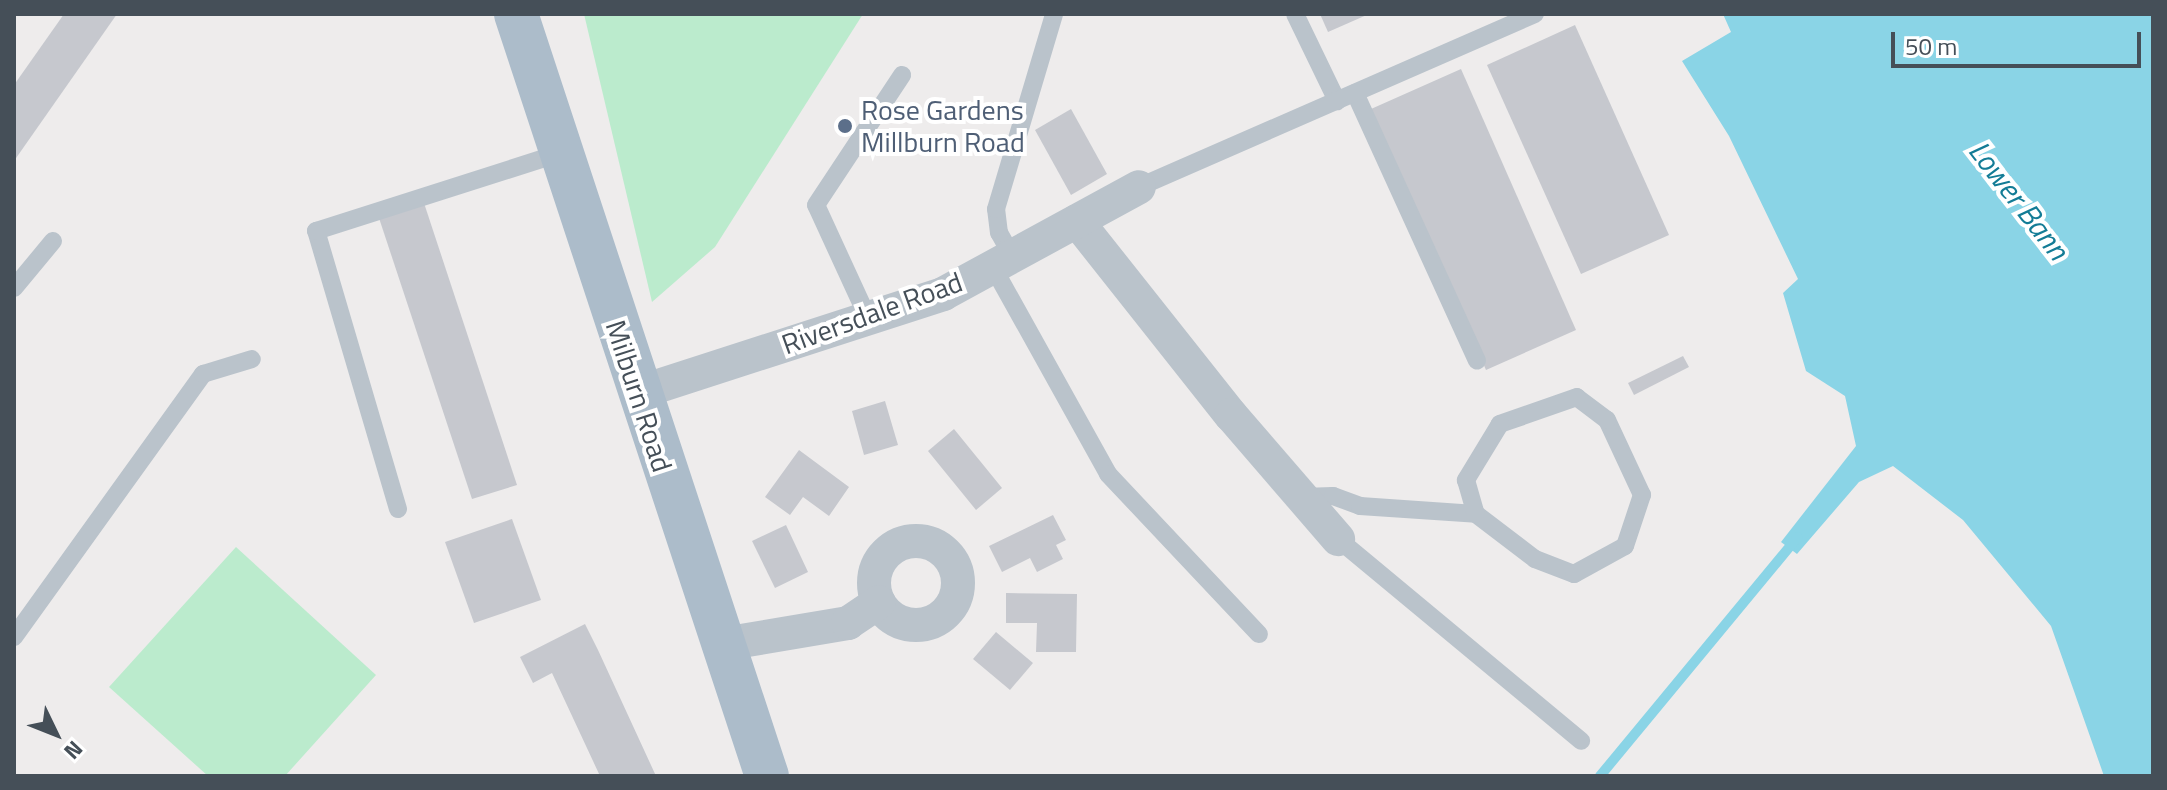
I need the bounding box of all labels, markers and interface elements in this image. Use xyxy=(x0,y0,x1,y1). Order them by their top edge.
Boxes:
scale bar xyxy=(1895,16,2145,66)
text: 50 m xyxy=(1905,28,1957,64)
place label: Rose Gardens Millburn Road xyxy=(861,93,1025,159)
marker: Rose Gardens Millburn Road xyxy=(836,117,854,135)
water label: Lower Bann xyxy=(1961,133,2077,267)
street label: Riversdale Road xyxy=(777,265,967,361)
street label: Milburn Road xyxy=(599,316,679,476)
north arrow xyxy=(16,694,96,774)
text: N xyxy=(56,733,91,768)

